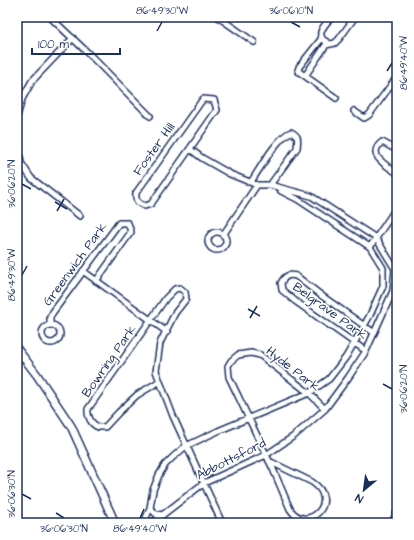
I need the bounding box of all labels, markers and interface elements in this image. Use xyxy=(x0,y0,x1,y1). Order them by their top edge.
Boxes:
text: 86°49'30"W xyxy=(136,4,189,18)
text: 36°06'10"N xyxy=(269,4,313,18)
scale bar xyxy=(32,30,120,56)
text: 86°49'40"W xyxy=(397,35,411,90)
text: 100 m xyxy=(38,36,69,53)
street label: Foster Hill xyxy=(129,119,179,179)
text: 36°06'20"N xyxy=(5,160,19,208)
street label: Greenwich Park xyxy=(39,219,111,309)
text: 86°49'30"W xyxy=(5,248,19,301)
street label: Belgrave Park xyxy=(289,278,371,345)
street label: Bowring Park xyxy=(77,321,141,401)
street label: Hyde Park xyxy=(262,342,324,397)
text: 36°06'20"N xyxy=(397,365,411,413)
street label: Abbottsford xyxy=(193,434,269,484)
text: 36°06'30"N xyxy=(5,470,19,518)
north arrow xyxy=(344,470,384,510)
text: N xyxy=(353,490,366,507)
text: 36°06'30"N xyxy=(40,522,88,536)
text: 86°49'40"W xyxy=(113,522,168,536)

